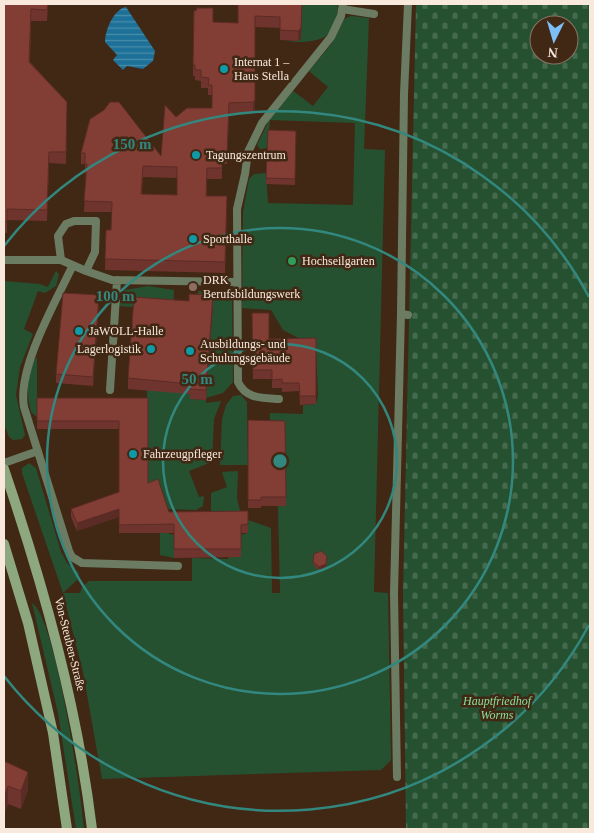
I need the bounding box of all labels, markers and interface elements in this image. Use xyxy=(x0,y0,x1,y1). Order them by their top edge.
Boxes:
north arrow xyxy=(529,15,579,65)
text: N xyxy=(547,45,559,60)
place label: Internat 1 – Haus Stella xyxy=(234,55,290,83)
marker: Internat 1 – Haus Stella xyxy=(218,63,230,75)
text: 150 m xyxy=(113,136,152,152)
place label: Tagungszentrum xyxy=(206,148,286,162)
marker: Tagungszentrum xyxy=(190,149,202,161)
place label: Sporthalle xyxy=(203,232,252,246)
marker: Sporthalle xyxy=(187,233,199,245)
place label: Hochseilgarten xyxy=(302,254,375,268)
marker: Hochseilgarten xyxy=(286,255,298,267)
place label: DRK Berufsbildungswerk xyxy=(203,273,300,301)
marker: DRK Berufsbildungswerk xyxy=(187,281,199,293)
text: 100 m xyxy=(96,288,135,304)
place label: JaWOLL-Halle xyxy=(89,324,164,338)
marker: JaWOLL-Halle xyxy=(73,325,85,337)
place label: Ausbildungs- und Schulungsgebäude xyxy=(200,337,290,365)
place label: Lagerlogistik xyxy=(77,342,141,356)
marker: Lagerlogistik xyxy=(145,343,157,355)
marker: Ausbildungs- und Schulungsgebäude xyxy=(184,345,196,357)
text: 50 m xyxy=(181,371,213,387)
place label: Fahrzeugpfleger xyxy=(143,447,222,461)
marker: Fahrzeugpfleger xyxy=(127,448,139,460)
centre of rings xyxy=(271,452,289,470)
street label: Von-Steuben-Straße xyxy=(52,596,88,692)
park label: Hauptfriedhof Worms xyxy=(462,694,533,722)

